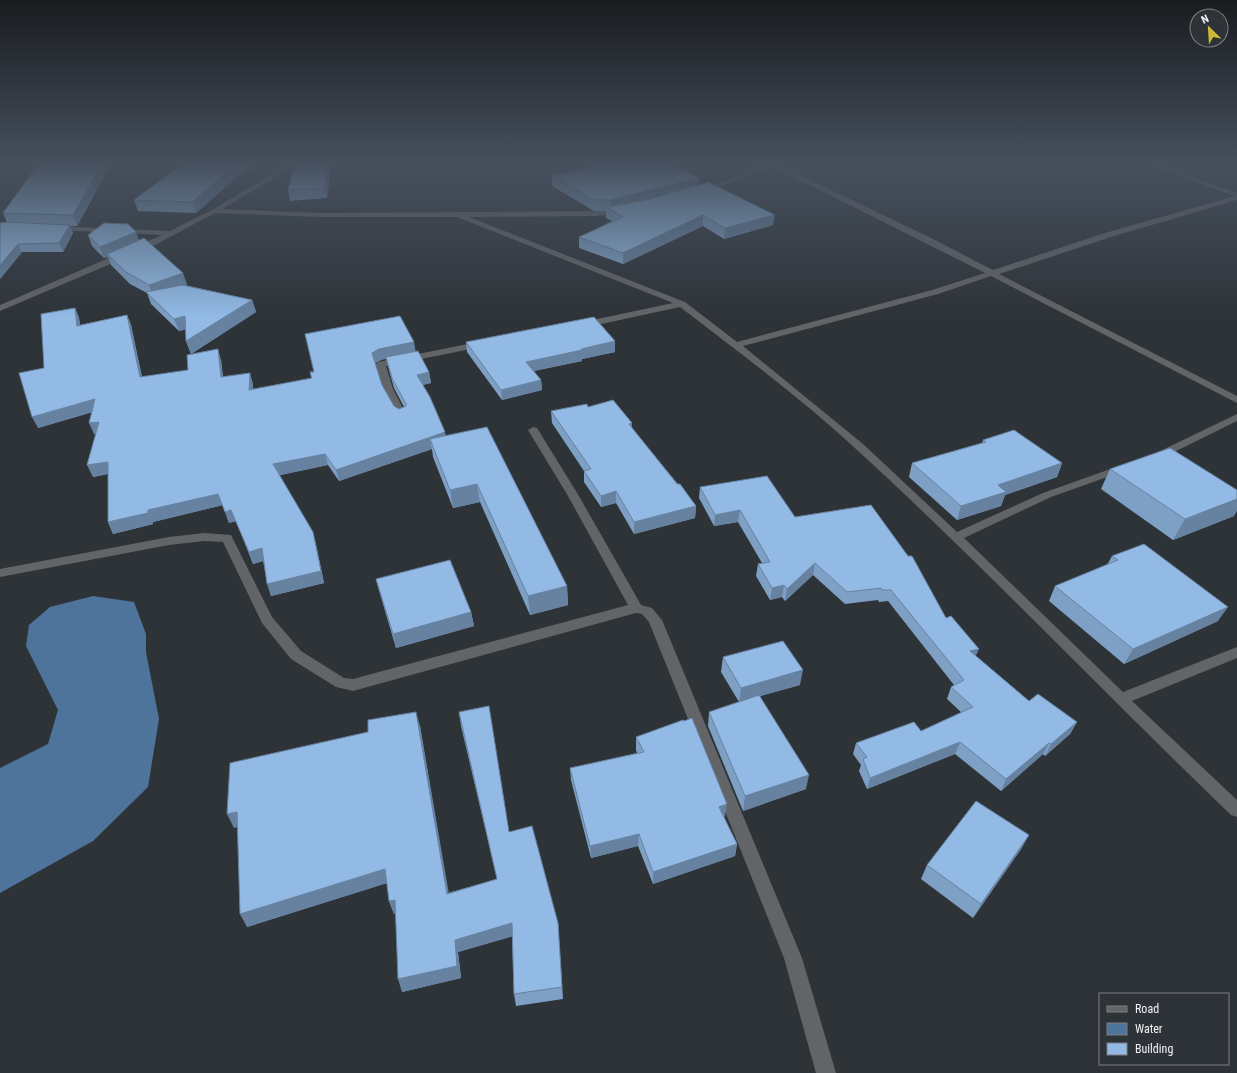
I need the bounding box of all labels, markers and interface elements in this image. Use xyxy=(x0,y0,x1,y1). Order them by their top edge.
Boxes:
north arrow xyxy=(1189,8,1229,48)
text: N xyxy=(1199,12,1211,27)
legend xyxy=(1099,993,1229,1065)
text: Road xyxy=(1135,1002,1159,1016)
text: Water xyxy=(1135,1022,1163,1036)
text: Building xyxy=(1135,1042,1173,1056)

